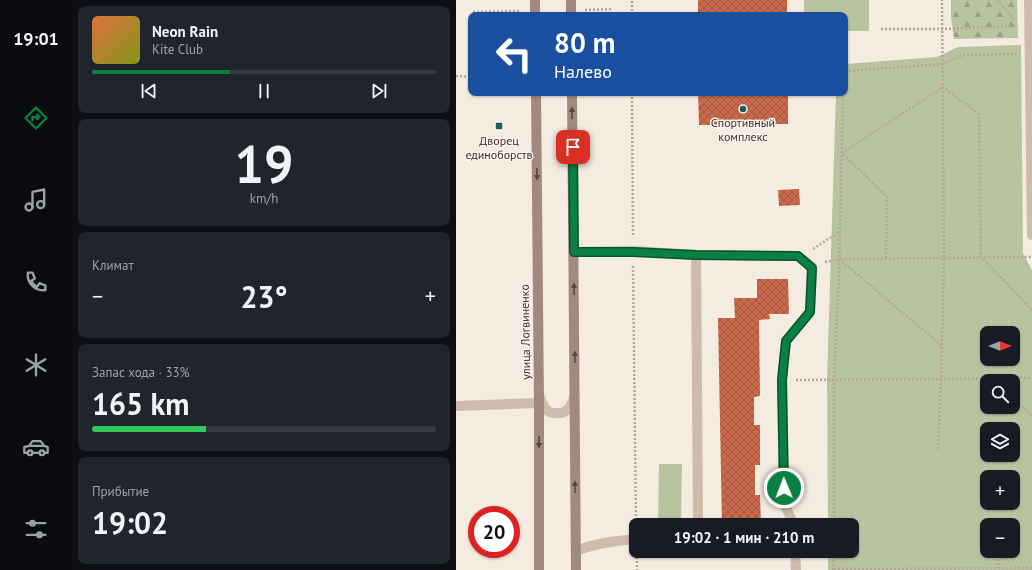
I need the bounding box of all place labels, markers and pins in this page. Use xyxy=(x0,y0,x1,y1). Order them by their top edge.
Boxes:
marker: Спортивный комплекс xyxy=(738,104,748,114)
place label: Спортивный комплекс xyxy=(711,115,775,144)
marker: Дворец единоборств xyxy=(494,121,504,131)
pin xyxy=(556,130,590,164)
place label: Дворец единоборств xyxy=(465,133,533,162)

